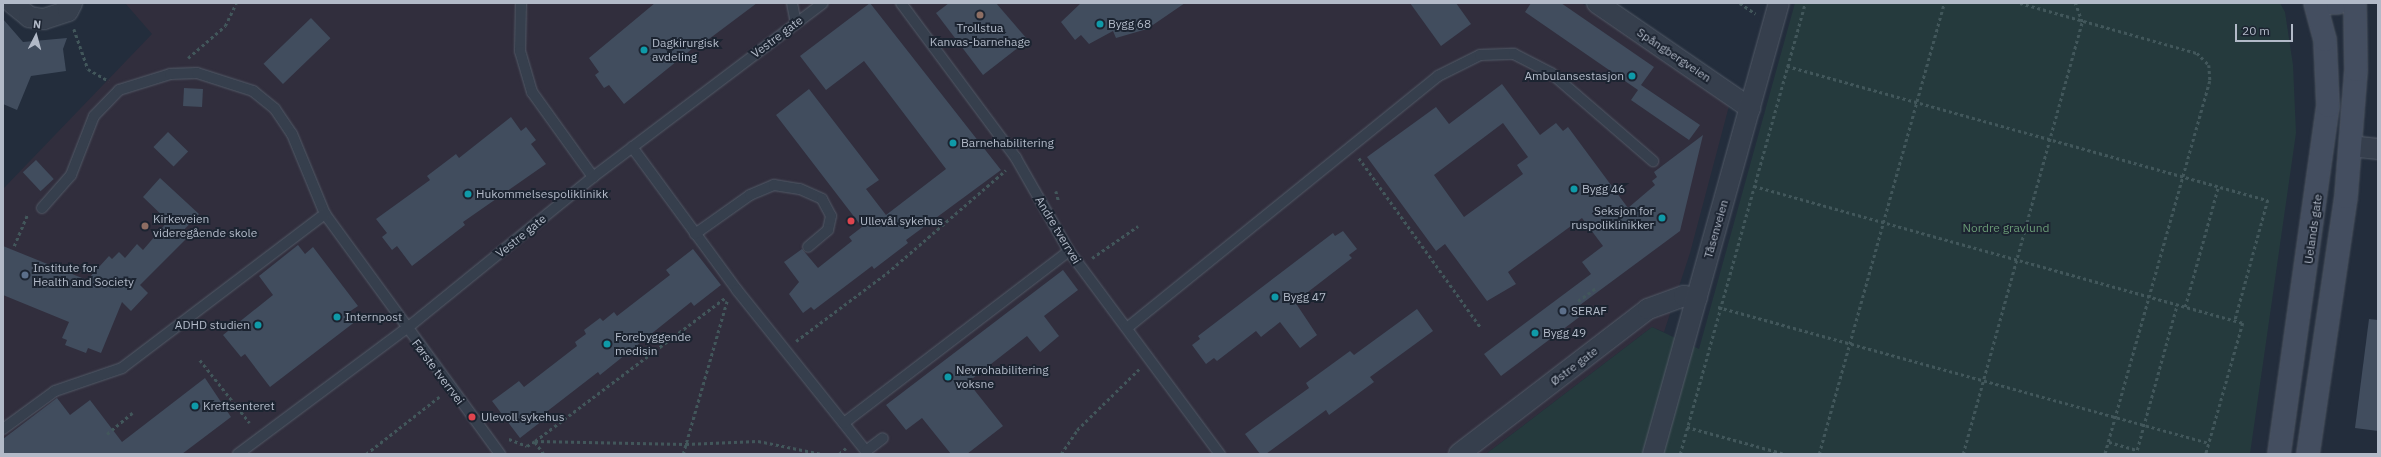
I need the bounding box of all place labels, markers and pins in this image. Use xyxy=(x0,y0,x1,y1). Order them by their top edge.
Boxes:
marker: Trollstua Kanvas-barnehage xyxy=(975,10,985,20)
place label: Bygg 68 xyxy=(1108,17,1151,31)
marker: Bygg 68 xyxy=(1095,19,1105,29)
place label: Trollstua Kanvas-barnehage xyxy=(930,21,1030,49)
place label: Dagkirurgisk avdeling xyxy=(652,36,719,64)
marker: Dagkirurgisk avdeling xyxy=(639,45,649,55)
place label: Ambulansestasjon xyxy=(1524,69,1624,83)
marker: Ambulansestasjon xyxy=(1627,71,1637,81)
place label: Barnehabilitering xyxy=(961,136,1054,150)
marker: Barnehabilitering xyxy=(948,138,958,148)
place label: Bygg 46 xyxy=(1582,182,1625,196)
marker: Bygg 46 xyxy=(1569,184,1579,194)
place label: Hukommelsespoliklinikk xyxy=(476,187,608,201)
marker: Hukommelsespoliklinikk xyxy=(463,189,473,199)
place label: Seksjon for ruspoliklinikker xyxy=(1571,204,1654,232)
place label: Kirkeveien videregående skole xyxy=(153,212,257,240)
marker: Seksjon for ruspoliklinikker xyxy=(1657,213,1667,223)
place label: Ullevål sykehus xyxy=(860,214,943,228)
marker: Ullevål sykehus xyxy=(845,215,857,227)
marker: Kirkeveien videregående skole xyxy=(140,221,150,231)
place label: Institute for Health and Society xyxy=(33,261,134,289)
marker: Institute for Health and Society xyxy=(20,270,30,280)
place label: Bygg 47 xyxy=(1283,290,1326,304)
marker: Bygg 47 xyxy=(1270,292,1280,302)
place label: SERAF xyxy=(1571,304,1607,318)
marker: SERAF xyxy=(1558,306,1568,316)
place label: Internpost xyxy=(345,310,402,324)
marker: Internpost xyxy=(332,312,342,322)
place label: ADHD studien xyxy=(175,318,250,332)
marker: ADHD studien xyxy=(253,320,263,330)
place label: Bygg 49 xyxy=(1543,326,1586,340)
marker: Bygg 49 xyxy=(1530,328,1540,338)
place label: Forebyggende medisin xyxy=(615,330,691,358)
marker: Forebyggende medisin xyxy=(602,339,612,349)
place label: Nevrohabilitering voksne xyxy=(956,363,1049,391)
marker: Nevrohabilitering voksne xyxy=(943,372,953,382)
place label: Kreftsenteret xyxy=(203,399,275,413)
marker: Kreftsenteret xyxy=(190,401,200,411)
place label: Ulevoll sykehus xyxy=(481,410,565,424)
marker: Ulevoll sykehus xyxy=(466,411,478,423)

